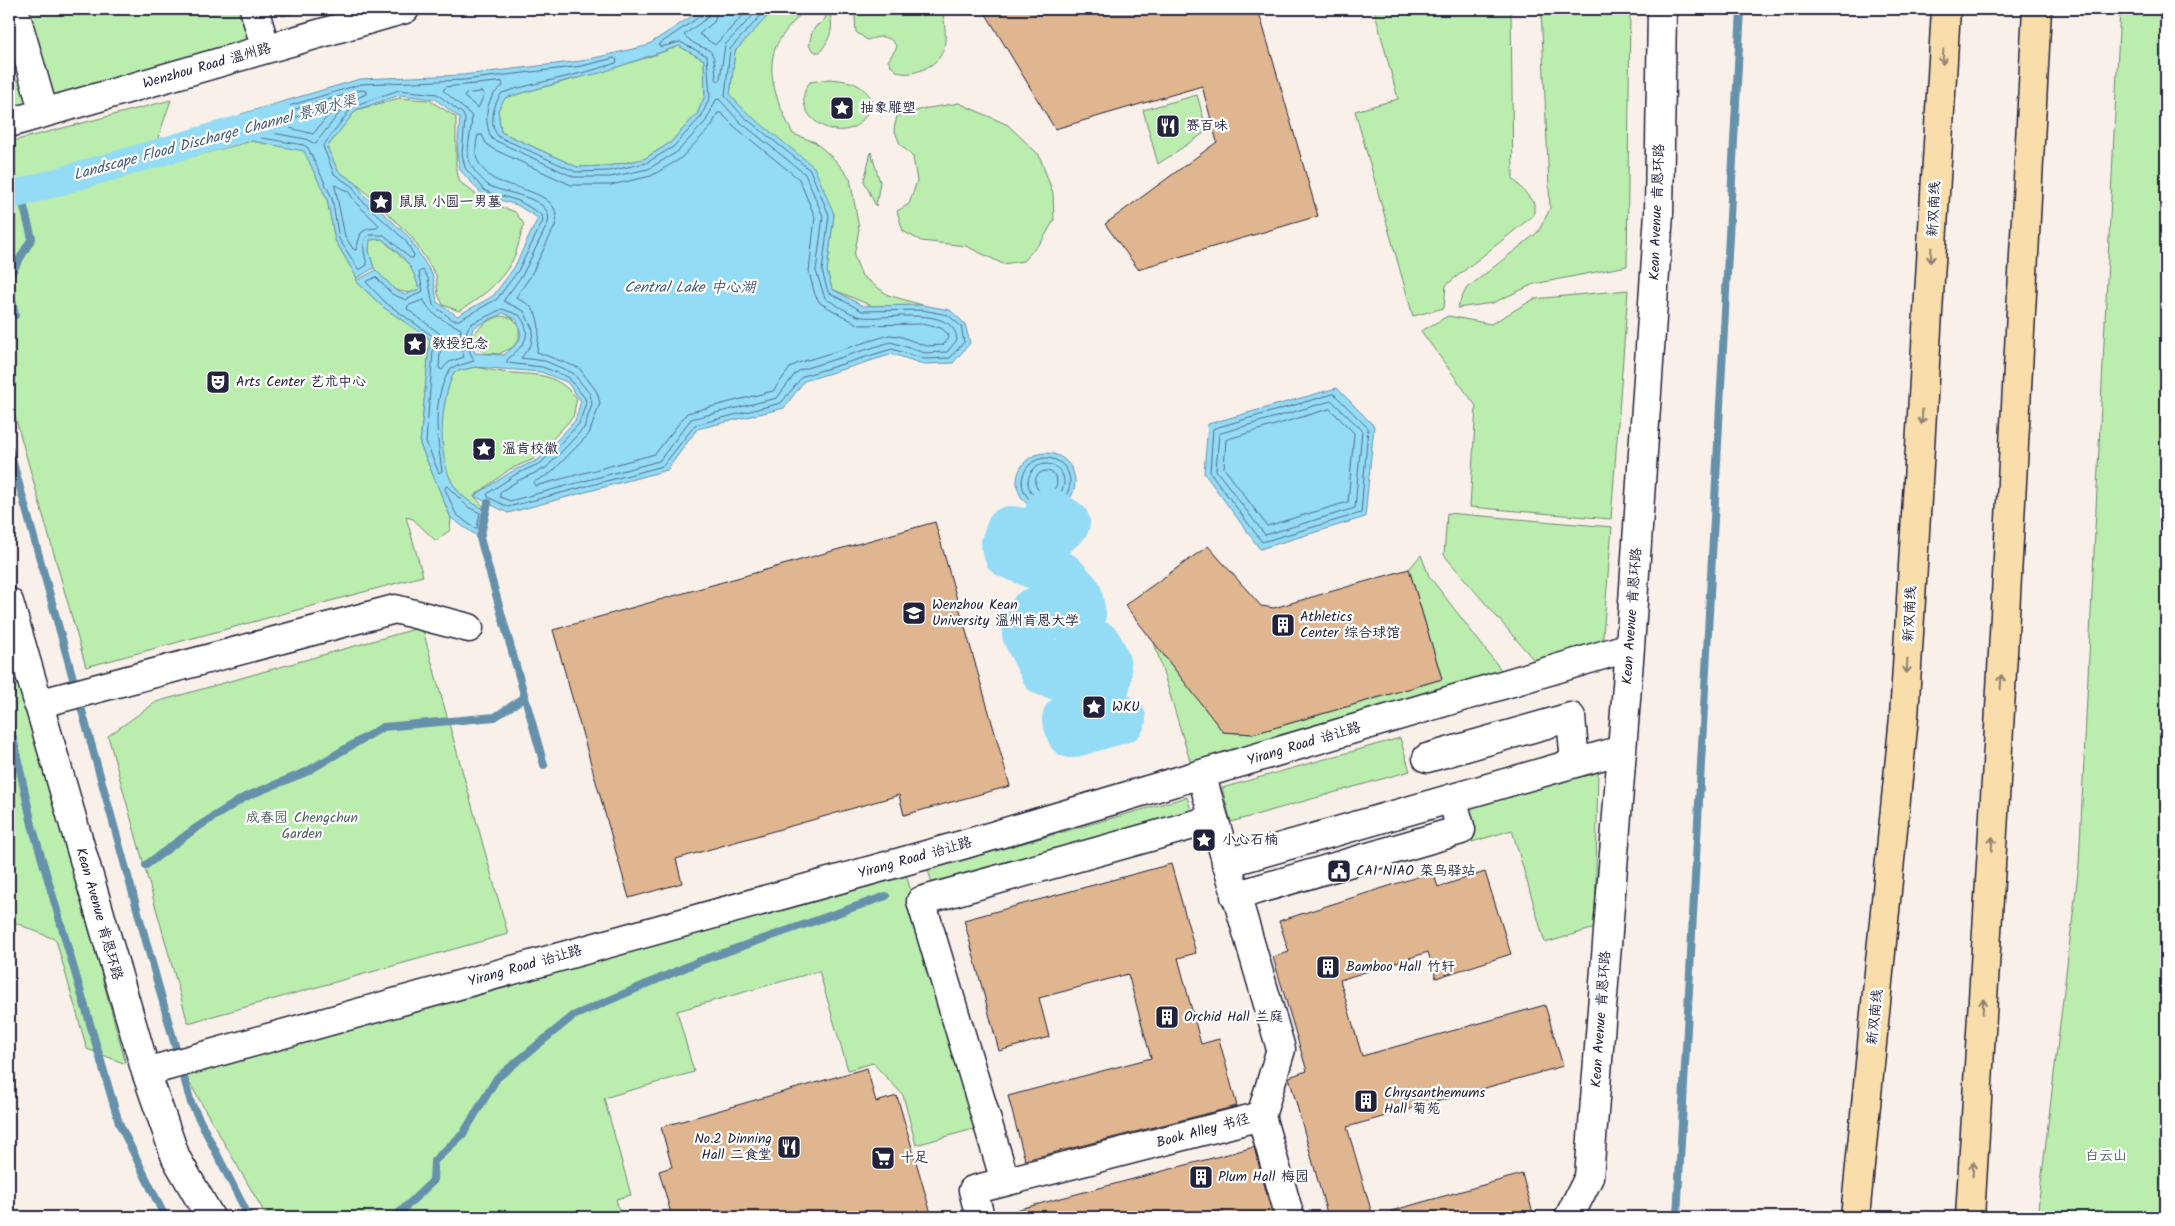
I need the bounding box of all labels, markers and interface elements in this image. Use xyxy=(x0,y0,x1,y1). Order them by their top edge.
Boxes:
street label: Wenzhou Road 温州路 xyxy=(140,37,274,95)
one-way arrow xyxy=(1938,49,1947,65)
water label: Landscape Flood Discharge Channel 景观水渠 xyxy=(71,88,361,187)
place icon: 抽象雕塑 xyxy=(829,95,855,121)
place label: 抽象雕塑 xyxy=(860,97,916,119)
restaurant icon: 赛百味 xyxy=(1155,113,1181,139)
place label: 赛百味 xyxy=(1186,115,1228,137)
street label: Kean Avenue 肯恩环路 xyxy=(1644,143,1670,281)
street label: 新双南线 xyxy=(1922,180,1946,238)
place icon: 鼠鼠 小圆一男墓 xyxy=(368,189,394,215)
place label: 鼠鼠 小圆一男墓 xyxy=(398,191,502,213)
one-way arrow xyxy=(1927,246,1936,262)
water label: Central Lake 中心湖 xyxy=(624,276,758,300)
place icon: 教授纪念 xyxy=(402,331,428,357)
place label: 教授纪念 xyxy=(432,333,488,355)
theatre icon: Arts Center 艺术中心 xyxy=(205,369,231,395)
place label: Arts Center 艺术中心 xyxy=(236,371,366,393)
one-way arrow xyxy=(1917,409,1926,425)
place icon: 温肯校徽 xyxy=(471,436,497,462)
place label: 温肯校徽 xyxy=(502,438,558,460)
street label: Kean Avenue 肯恩环路 xyxy=(1616,547,1648,685)
street label: 新双南线 xyxy=(1898,585,1922,643)
place label: Wenzhou Kean University 温州肯恩大学 xyxy=(932,594,1079,632)
school or university icon: Wenzhou Kean University 温州肯恩大学 xyxy=(901,600,927,626)
place label: Athletics Center 综合球馆 xyxy=(1300,606,1400,644)
building icon: Athletics Center 综合球馆 xyxy=(1270,612,1296,638)
one-way arrow xyxy=(1902,658,1911,674)
one-way arrow xyxy=(1997,674,2006,690)
place icon: WKU xyxy=(1081,694,1107,720)
place label: WKU xyxy=(1112,696,1140,718)
street label: Yirang Road 诒让路 xyxy=(1244,716,1364,772)
park label: 成春园 Chengchun Garden xyxy=(246,807,358,845)
place icon: 小心石楠 xyxy=(1191,827,1217,853)
place label: 小心石楠 xyxy=(1222,829,1278,851)
street label: Yirang Road 诒让路 xyxy=(855,831,975,885)
one-way arrow xyxy=(1988,836,1997,852)
street label: Kean Avenue 肯恩环路 xyxy=(70,845,128,983)
public building icon: CAI NIAO 菜鸟驿站 xyxy=(1326,858,1352,884)
place label: CAI NIAO 菜鸟驿站 xyxy=(1356,860,1475,882)
street label: Yirang Road 诒让路 xyxy=(465,939,585,993)
street label: Kean Avenue 肯恩环路 xyxy=(1585,950,1617,1088)
building icon: Bamboo Hall 竹轩 xyxy=(1315,954,1341,980)
place label: Bamboo Hall 竹轩 xyxy=(1346,956,1455,978)
street label: 新双南线 xyxy=(1861,988,1889,1046)
one-way arrow xyxy=(1978,999,1987,1015)
building icon: Orchid Hall 兰庭 xyxy=(1154,1004,1180,1030)
place label: Orchid Hall 兰庭 xyxy=(1184,1006,1283,1028)
place label: Chrysanthemums Hall 菊苑 xyxy=(1384,1082,1485,1120)
building icon: Chrysanthemums Hall 菊苑 xyxy=(1353,1088,1379,1114)
street label: Book Alley 书径 xyxy=(1154,1108,1252,1154)
place label: No.2 Dinning Hall 二食堂 xyxy=(694,1128,772,1166)
restaurant icon: No.2 Dinning Hall 二食堂 xyxy=(776,1134,802,1160)
supermarket icon: 十足 xyxy=(870,1145,896,1171)
park label: 白云山 xyxy=(2085,1145,2127,1167)
place label: 十足 xyxy=(900,1147,928,1169)
one-way arrow xyxy=(1968,1161,1977,1177)
building icon: Plum Hall 梅园 xyxy=(1188,1164,1214,1190)
place label: Plum Hall 梅园 xyxy=(1218,1166,1309,1188)

